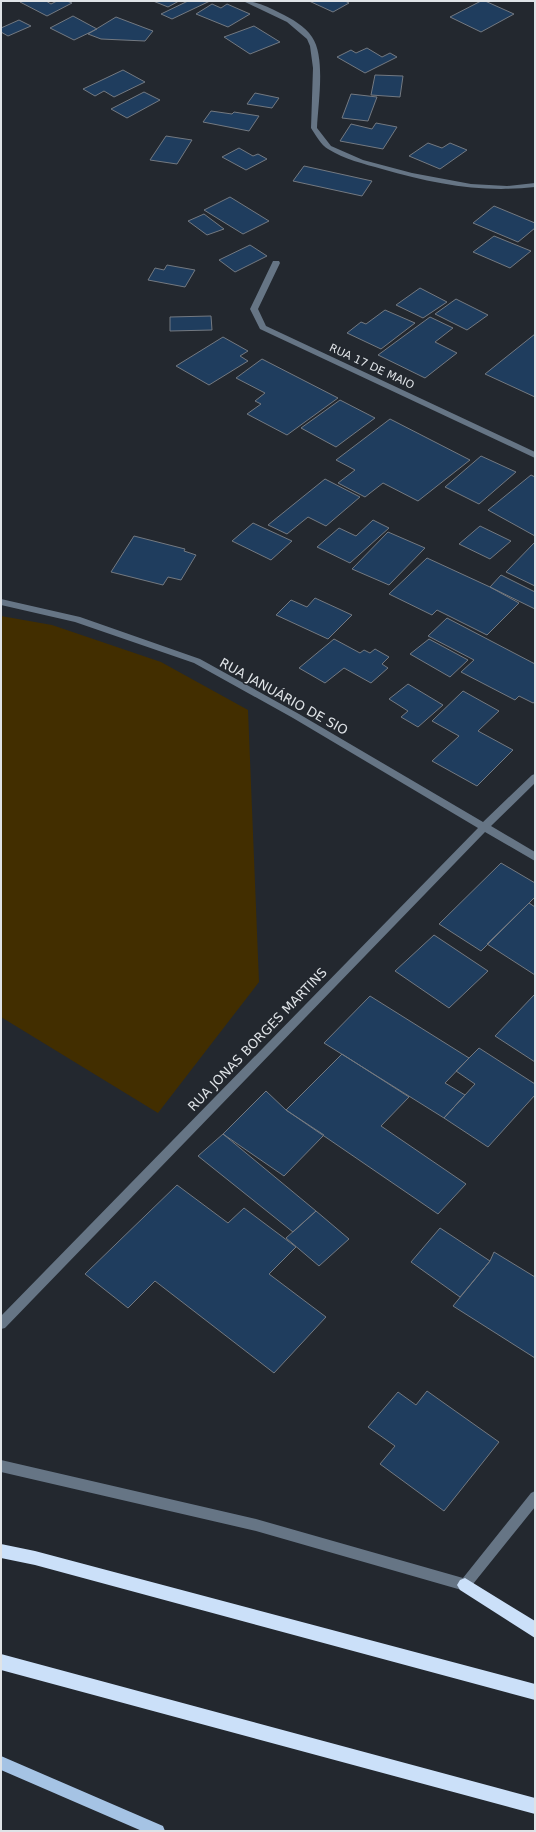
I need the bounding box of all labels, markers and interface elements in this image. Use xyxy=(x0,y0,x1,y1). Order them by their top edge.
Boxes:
street label: RUA 17 DE MAIO xyxy=(327,341,417,392)
street label: RUA JANUÁRIO DE SIO xyxy=(217,655,350,738)
street label: RUA JONAS BORGES MARTINS xyxy=(185,965,330,1114)

